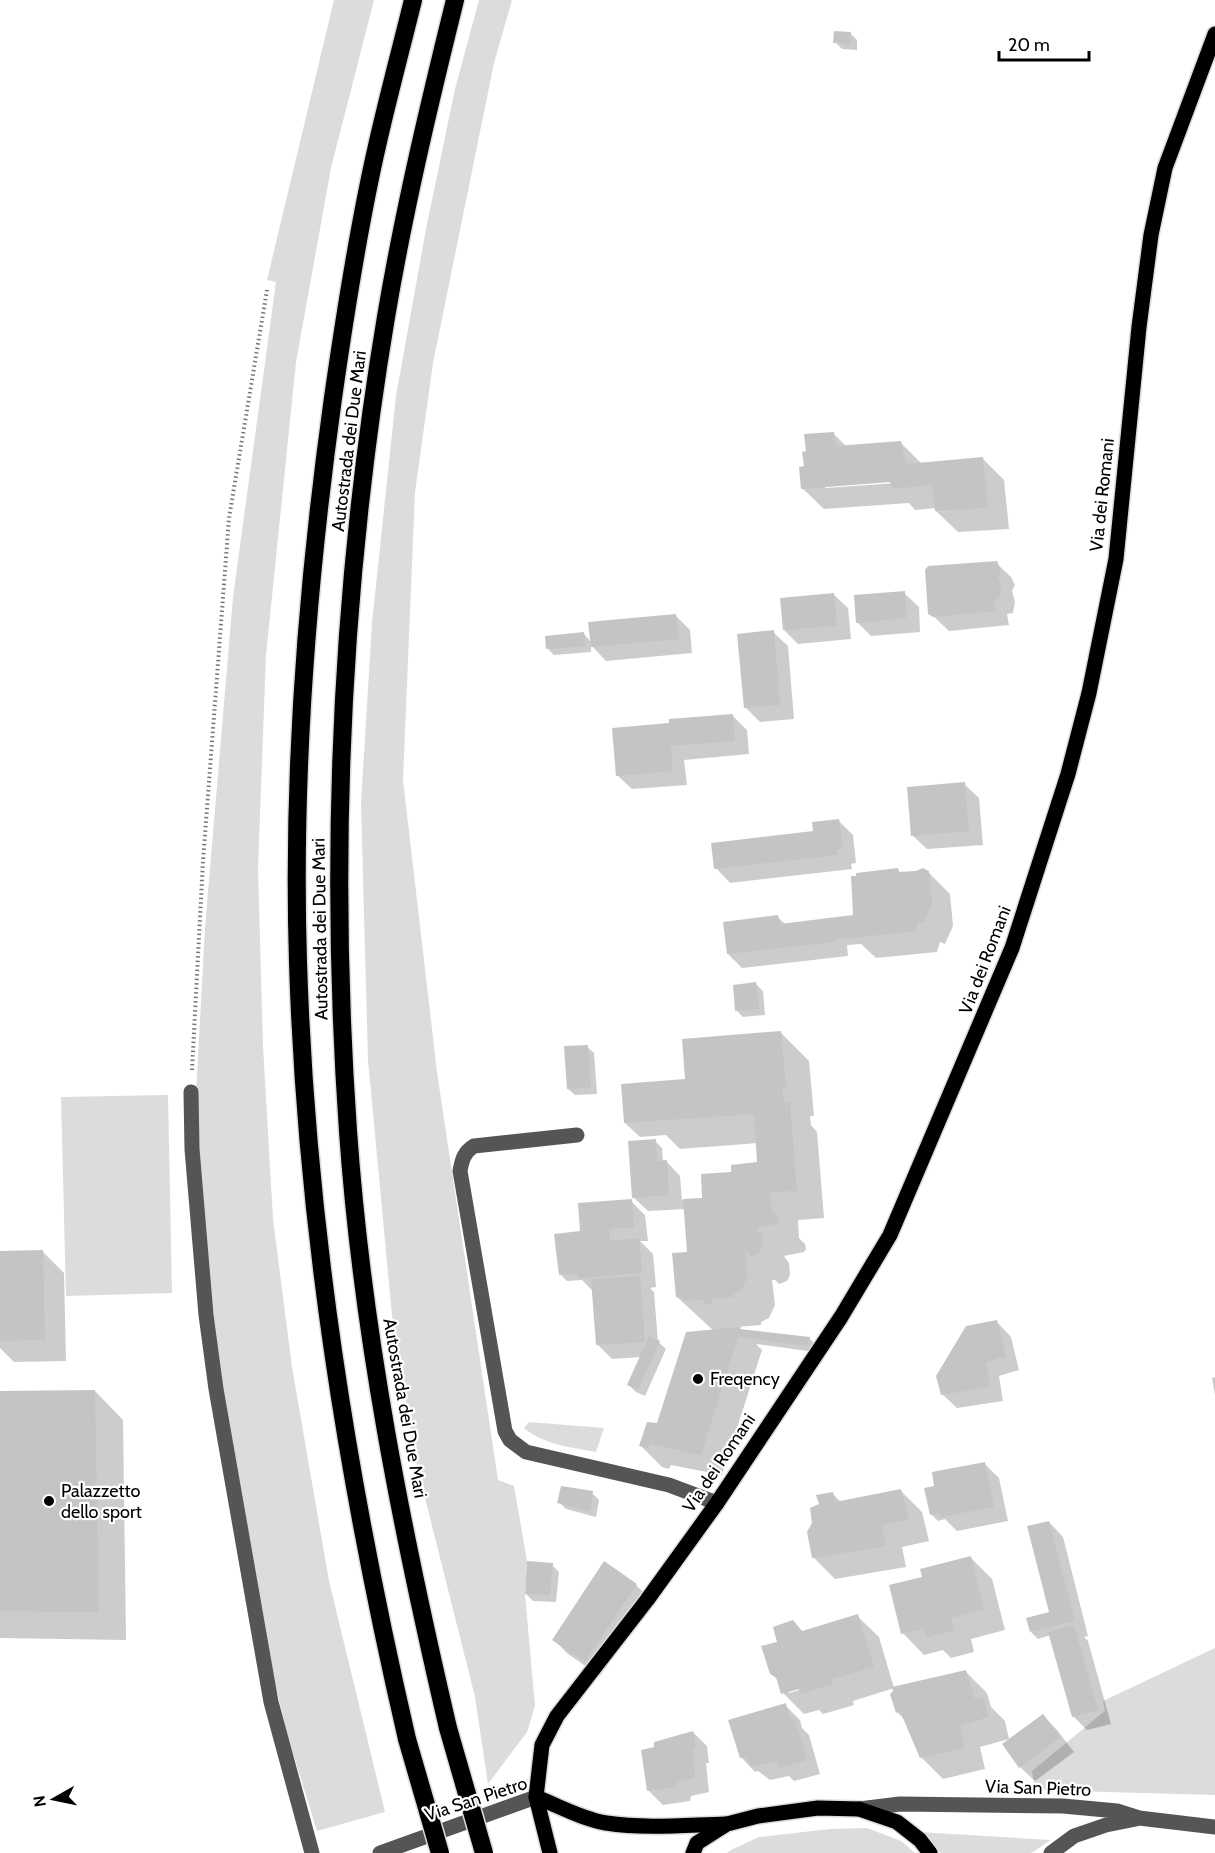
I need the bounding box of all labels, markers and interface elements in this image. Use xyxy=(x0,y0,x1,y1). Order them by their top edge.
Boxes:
scale bar xyxy=(999,24,1089,62)
text: 20 m xyxy=(1008,34,1050,56)
street label: Autostrada dei Due Mari xyxy=(327,349,371,533)
street label: Via dei Romani xyxy=(1085,437,1119,553)
street label: Autostrada dei Due Mari xyxy=(307,838,333,1020)
street label: Via dei Romani xyxy=(954,903,1016,1017)
street label: Autostrada dei Due Mari xyxy=(378,1316,432,1500)
place label: Freqency xyxy=(710,1368,780,1390)
marker: Freqency xyxy=(691,1372,705,1386)
street label: Via dei Romani xyxy=(678,1410,760,1516)
place label: Palazzetto dello sport xyxy=(61,1480,142,1523)
marker: Palazzetto dello sport xyxy=(42,1494,56,1508)
north arrow xyxy=(24,1769,84,1829)
street label: Via San Pietro xyxy=(422,1772,530,1826)
street label: Via San Pietro xyxy=(985,1775,1092,1801)
text: N xyxy=(29,1794,50,1808)

